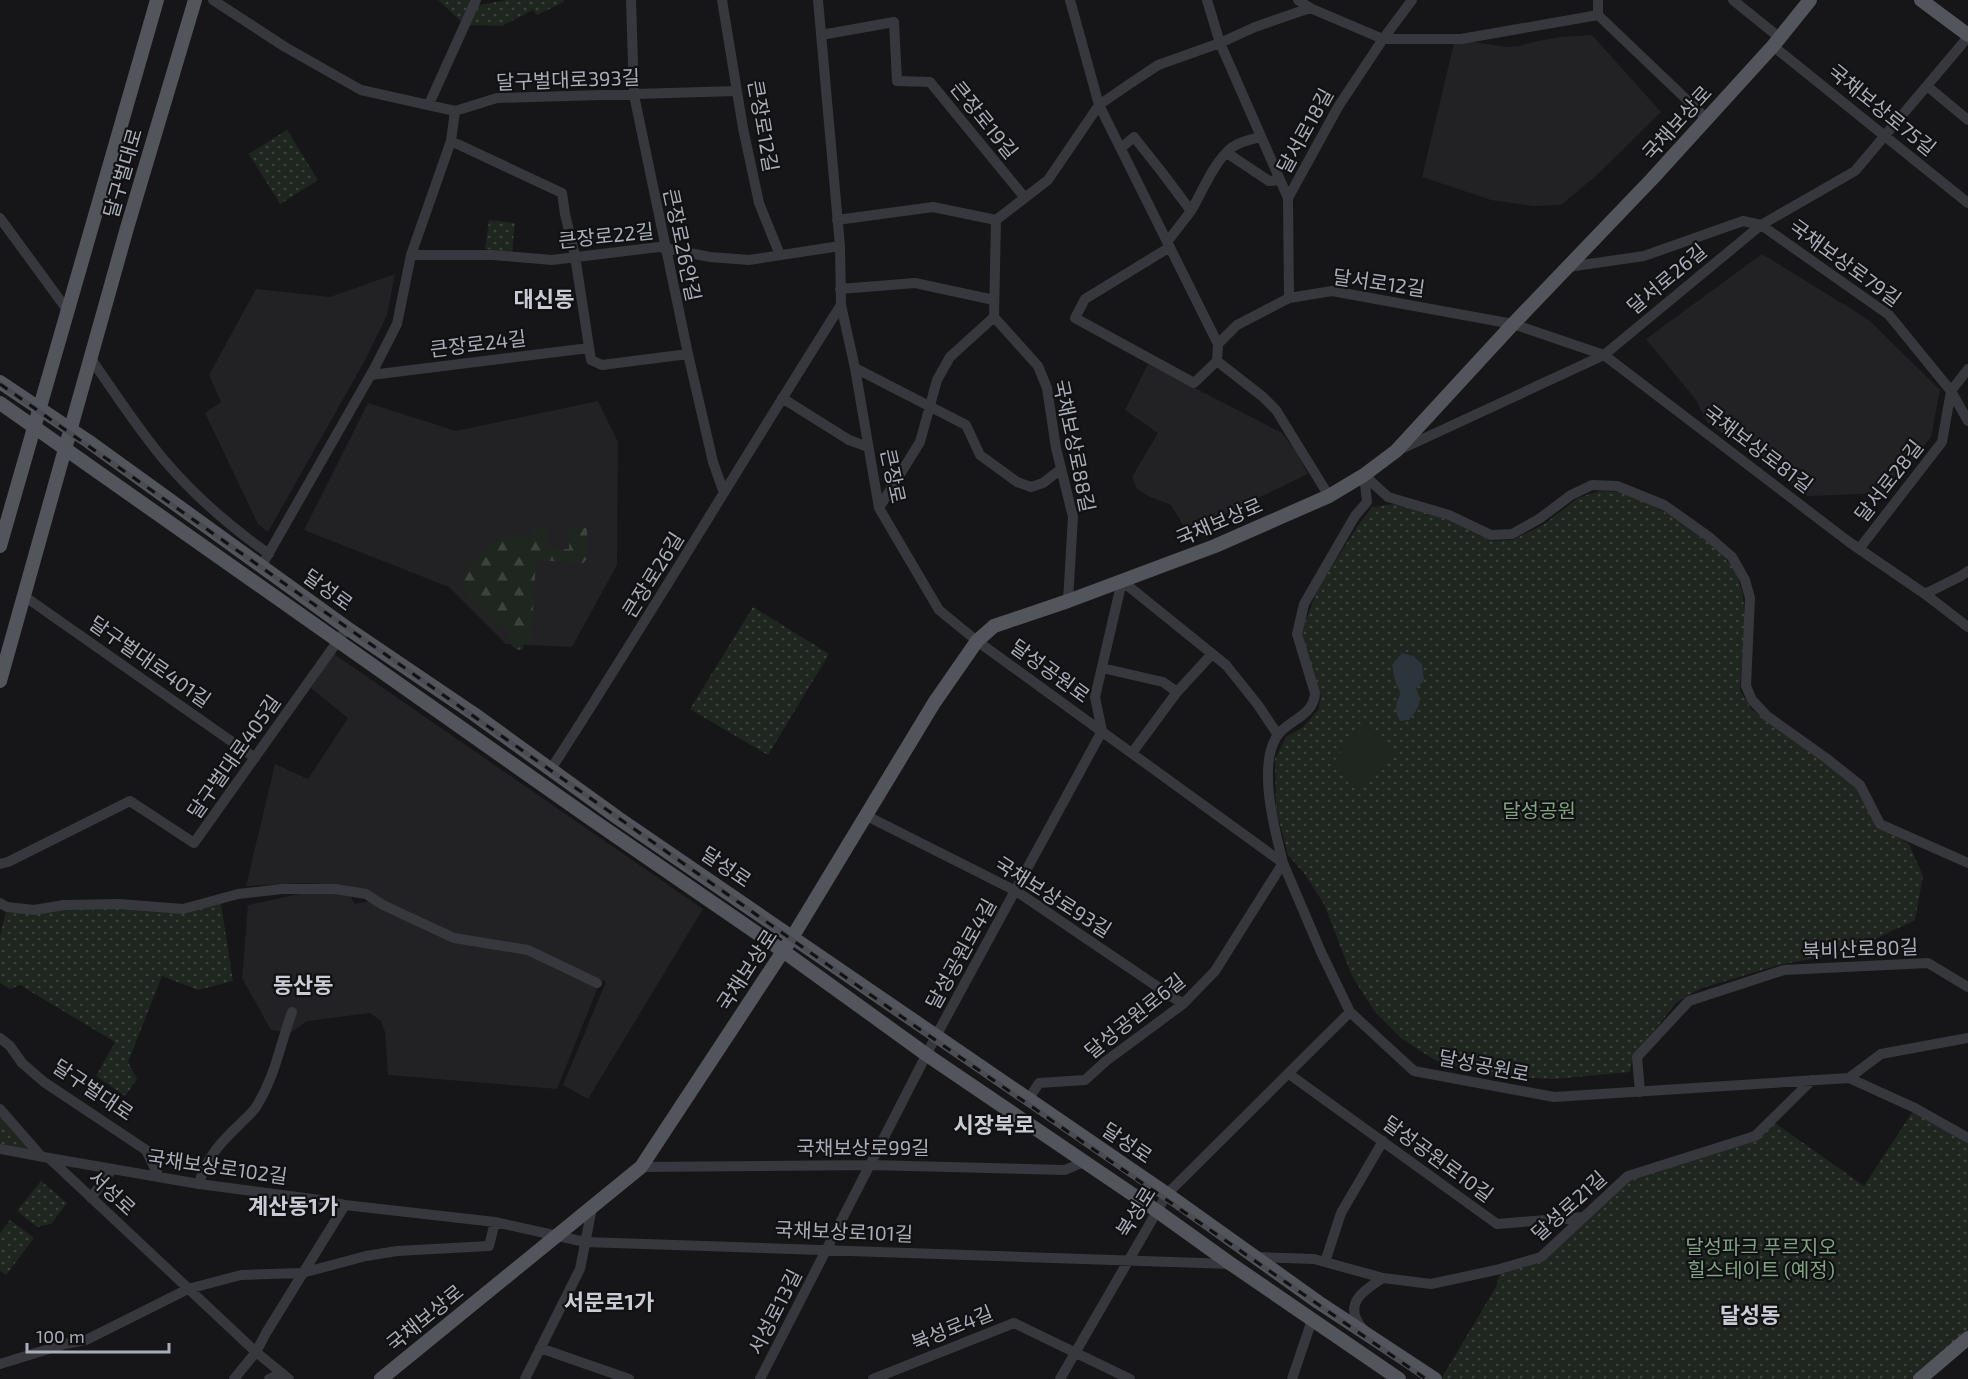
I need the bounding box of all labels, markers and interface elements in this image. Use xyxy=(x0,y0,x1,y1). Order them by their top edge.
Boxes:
street label: 국채보상로75길 xyxy=(1824,59,1941,160)
street label: 달구벌대로393길 xyxy=(496,64,640,94)
street label: 큰장로19길 xyxy=(946,76,1023,163)
street label: 큰장로12길 xyxy=(744,78,784,174)
street label: 국채보상로 xyxy=(1637,80,1716,165)
street label: 달서로18길 xyxy=(1271,84,1337,177)
street label: 달구벌대로 xyxy=(98,125,146,220)
street label: 큰장로26안길 xyxy=(659,186,707,303)
street label: 국채보상로79길 xyxy=(1785,214,1906,311)
street label: 큰장로22길 xyxy=(557,218,655,252)
street label: 달서로26길 xyxy=(1622,238,1711,318)
street label: 달서로12길 xyxy=(1332,264,1427,300)
district label: 대신동 xyxy=(514,285,574,311)
street label: 큰장로24길 xyxy=(428,325,528,361)
street label: 국채보상로88길 xyxy=(1049,377,1101,514)
street label: 국채보상로81길 xyxy=(1699,399,1818,497)
street label: 달서로28길 xyxy=(1849,435,1928,526)
street label: 큰장로 xyxy=(877,446,911,505)
street label: 국채보상로 xyxy=(1172,492,1266,550)
street label: 큰장로26길 xyxy=(616,527,688,622)
street label: 달성로 xyxy=(299,563,358,615)
street label: 달구벌대로401길 xyxy=(85,610,216,712)
street label: 달성공원로 xyxy=(1006,633,1095,707)
street label: 달구벌대로405길 xyxy=(182,690,285,823)
park label: 달성공원 xyxy=(1502,798,1576,822)
street label: 달성로 xyxy=(697,841,756,892)
street label: 국채보상로93길 xyxy=(991,851,1116,942)
street label: 달성공원로4길 xyxy=(920,894,1000,1013)
street label: 국채보상로 xyxy=(711,924,781,1015)
street label: 북비산로80길 xyxy=(1801,934,1918,962)
street label: 달성공원로6길 xyxy=(1079,968,1189,1063)
district label: 동산동 xyxy=(273,971,333,997)
street label: 달성공원로 xyxy=(1437,1044,1532,1086)
street label: 달구벌대로 xyxy=(49,1053,138,1125)
street label: 달성공원로10길 xyxy=(1379,1110,1498,1206)
district label: 시장북로 xyxy=(954,1111,1034,1137)
street label: 달성로 xyxy=(1098,1117,1157,1168)
street label: 국채보상로99길 xyxy=(796,1135,930,1159)
street label: 국채보상로102길 xyxy=(145,1144,289,1188)
street label: 서성로 xyxy=(84,1165,141,1220)
street label: 달성로21길 xyxy=(1526,1165,1611,1245)
street label: 북성로 xyxy=(1110,1182,1160,1241)
district label: 계산동1가 xyxy=(248,1192,338,1218)
street label: 국채보상로101길 xyxy=(774,1217,914,1245)
park label: 달성파크 푸르지오 힐스테이트 (예정) xyxy=(1685,1234,1837,1281)
street label: 서성로13길 xyxy=(742,1265,806,1358)
street label: 국채보상로 xyxy=(381,1279,468,1355)
district label: 서문로1가 xyxy=(564,1288,654,1314)
street label: 북성로4길 xyxy=(907,1300,996,1354)
district label: 달성동 xyxy=(1720,1301,1780,1327)
scale bar xyxy=(27,1316,170,1354)
text: 100 m xyxy=(36,1325,85,1347)

